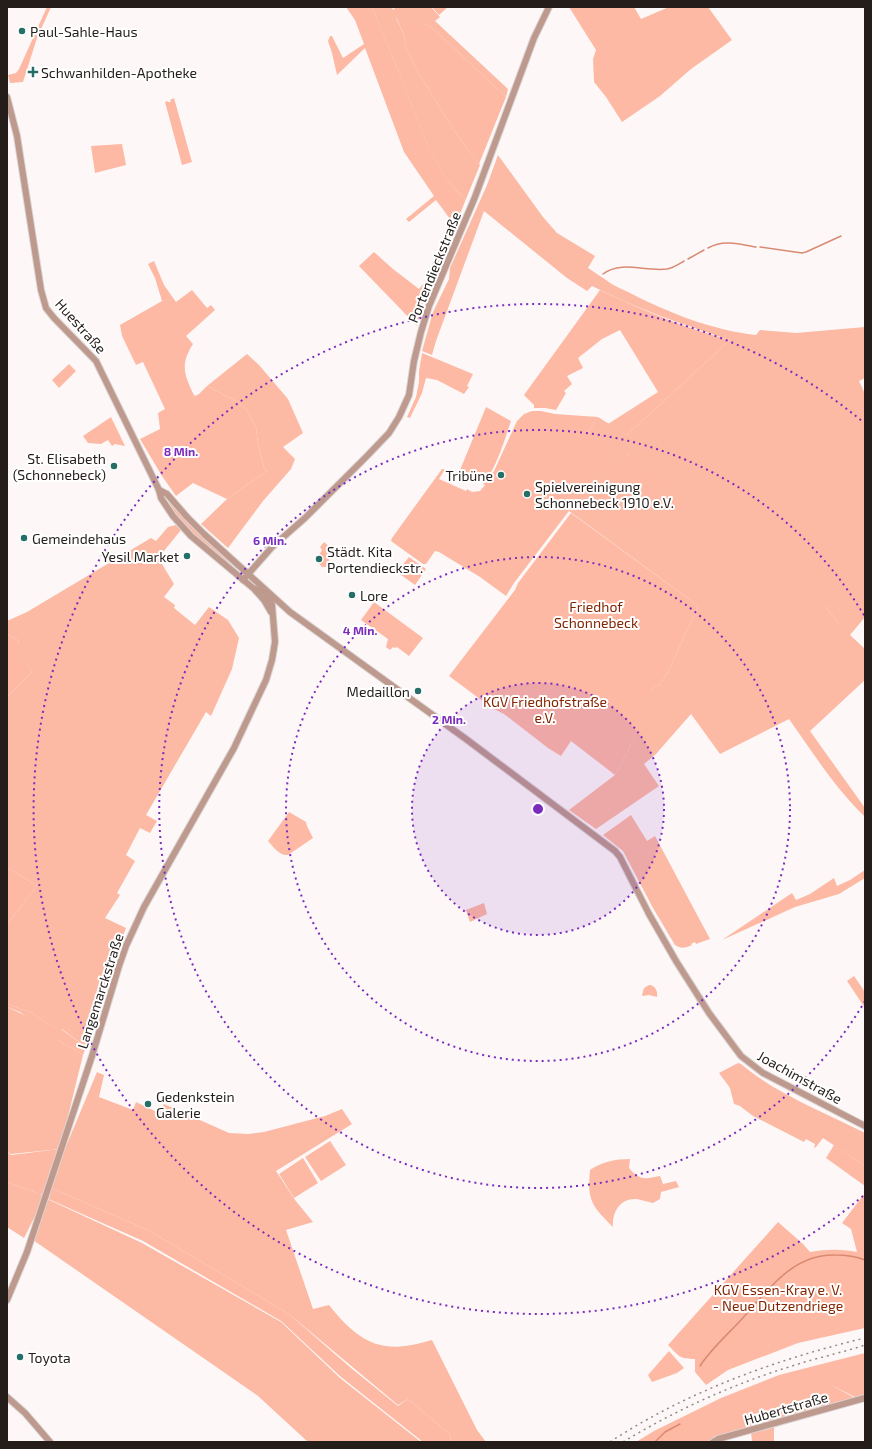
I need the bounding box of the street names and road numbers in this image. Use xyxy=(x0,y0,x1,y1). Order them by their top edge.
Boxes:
street label: Portendieckstraße xyxy=(404,209,464,325)
street label: Huestraße xyxy=(52,295,110,357)
street label: Langemarckstraße xyxy=(73,931,127,1051)
street label: Joachimstraße xyxy=(755,1047,845,1107)
street label: Hubertstraße xyxy=(742,1388,830,1428)

